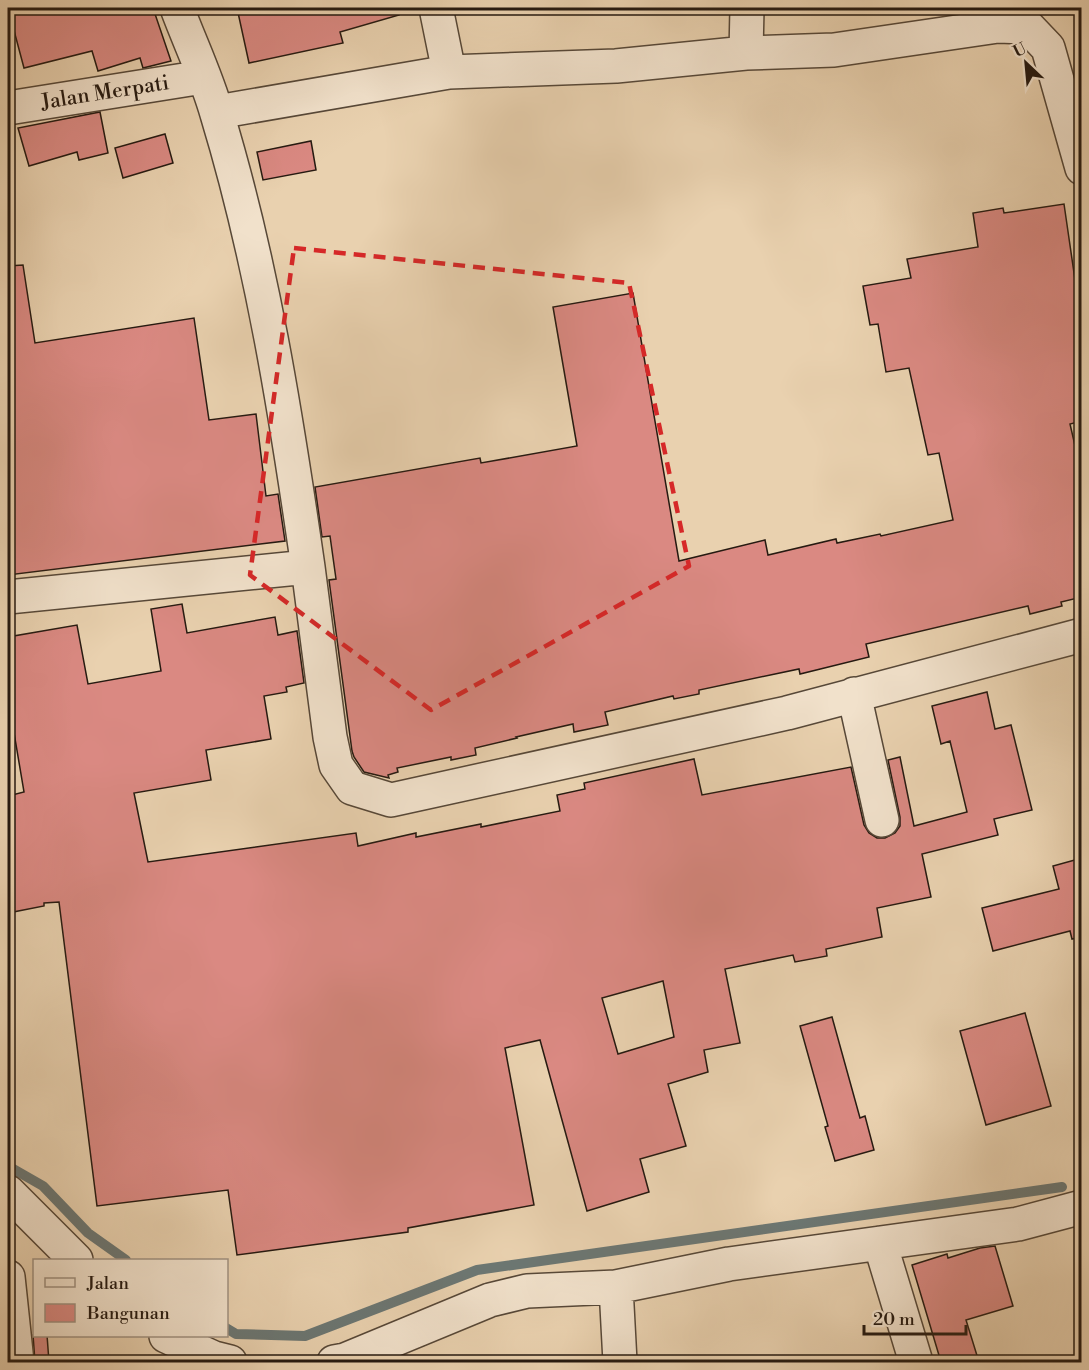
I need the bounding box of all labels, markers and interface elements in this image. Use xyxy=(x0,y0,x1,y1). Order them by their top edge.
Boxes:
north arrow xyxy=(996,33,1056,93)
text: U xyxy=(1010,38,1030,62)
street label: Jalan Merpati xyxy=(38,70,171,116)
legend xyxy=(33,1259,228,1337)
text: Jalan xyxy=(86,1272,129,1295)
scale bar xyxy=(864,1298,966,1336)
text: Bangunan xyxy=(86,1302,170,1325)
text: 20 m xyxy=(873,1308,915,1331)

